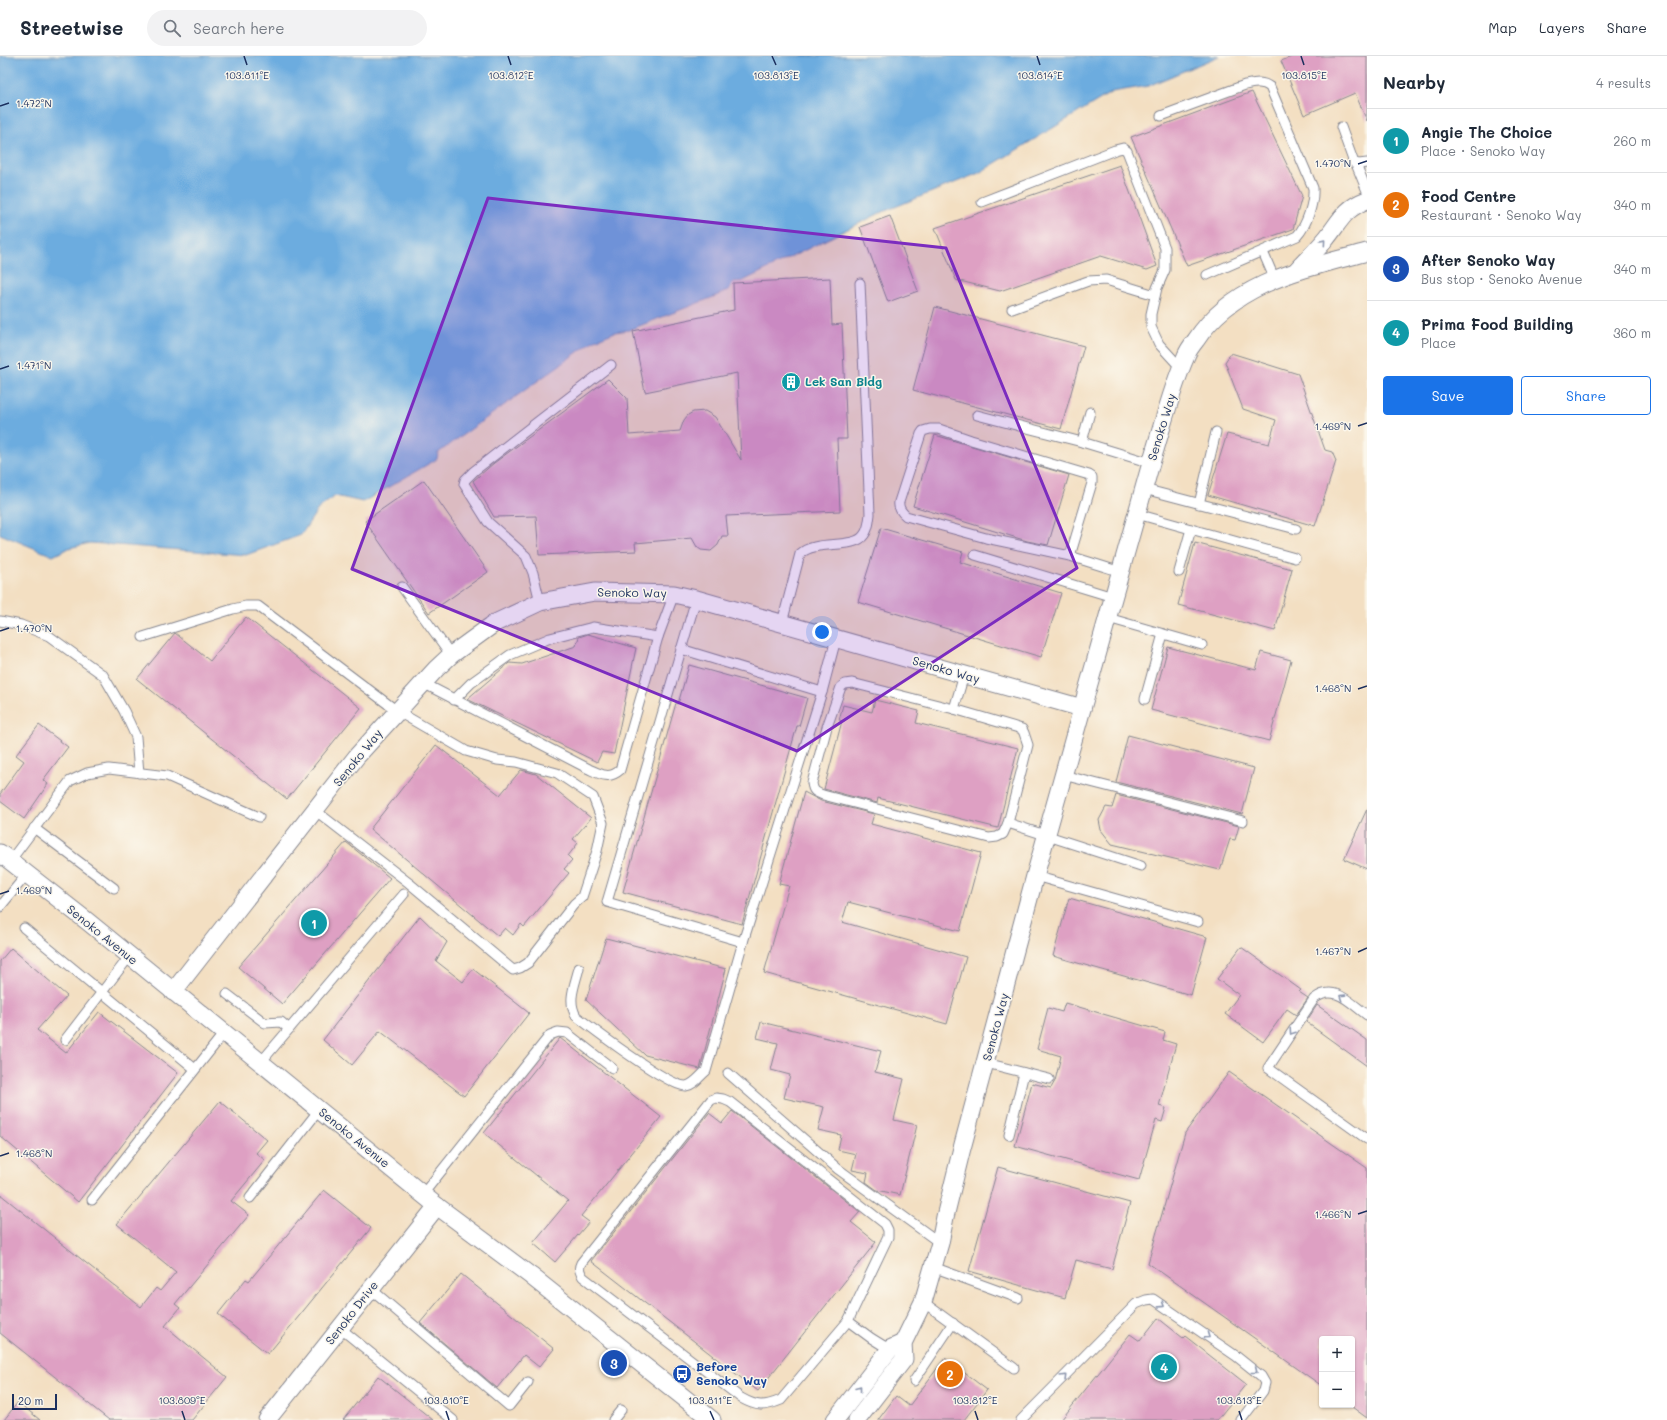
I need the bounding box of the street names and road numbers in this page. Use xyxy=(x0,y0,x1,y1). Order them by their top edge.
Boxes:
street label: Senoko Way xyxy=(1143,391,1179,462)
street label: Senoko Way xyxy=(597,583,667,601)
street label: Senoko Way xyxy=(911,652,982,686)
street label: Senoko Way xyxy=(329,725,385,789)
street label: Senoko Avenue xyxy=(64,901,141,968)
street label: Senoko Way xyxy=(978,991,1012,1062)
street label: Senoko Avenue xyxy=(316,1104,393,1171)
street label: Senoko Drive xyxy=(321,1277,381,1348)

